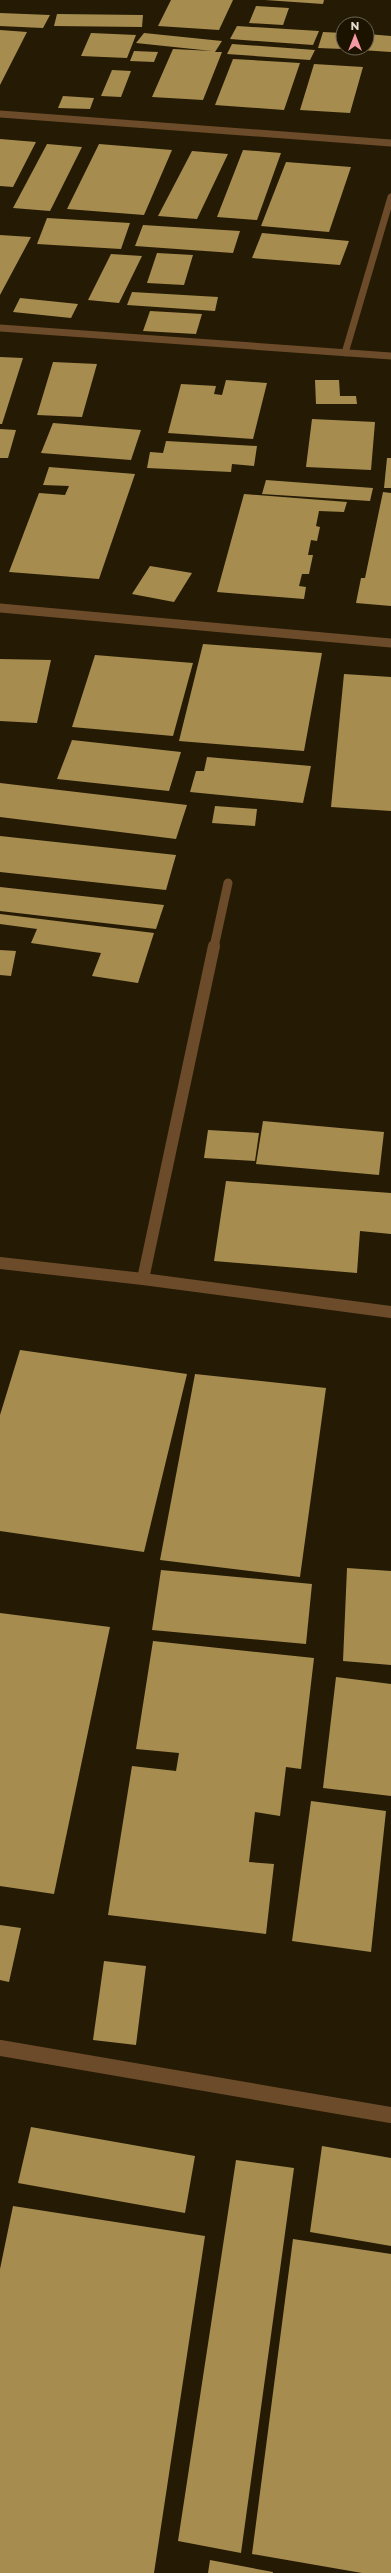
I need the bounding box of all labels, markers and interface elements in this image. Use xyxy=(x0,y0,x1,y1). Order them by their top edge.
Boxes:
north arrow xyxy=(335,16,375,56)
text: N xyxy=(351,19,359,33)

